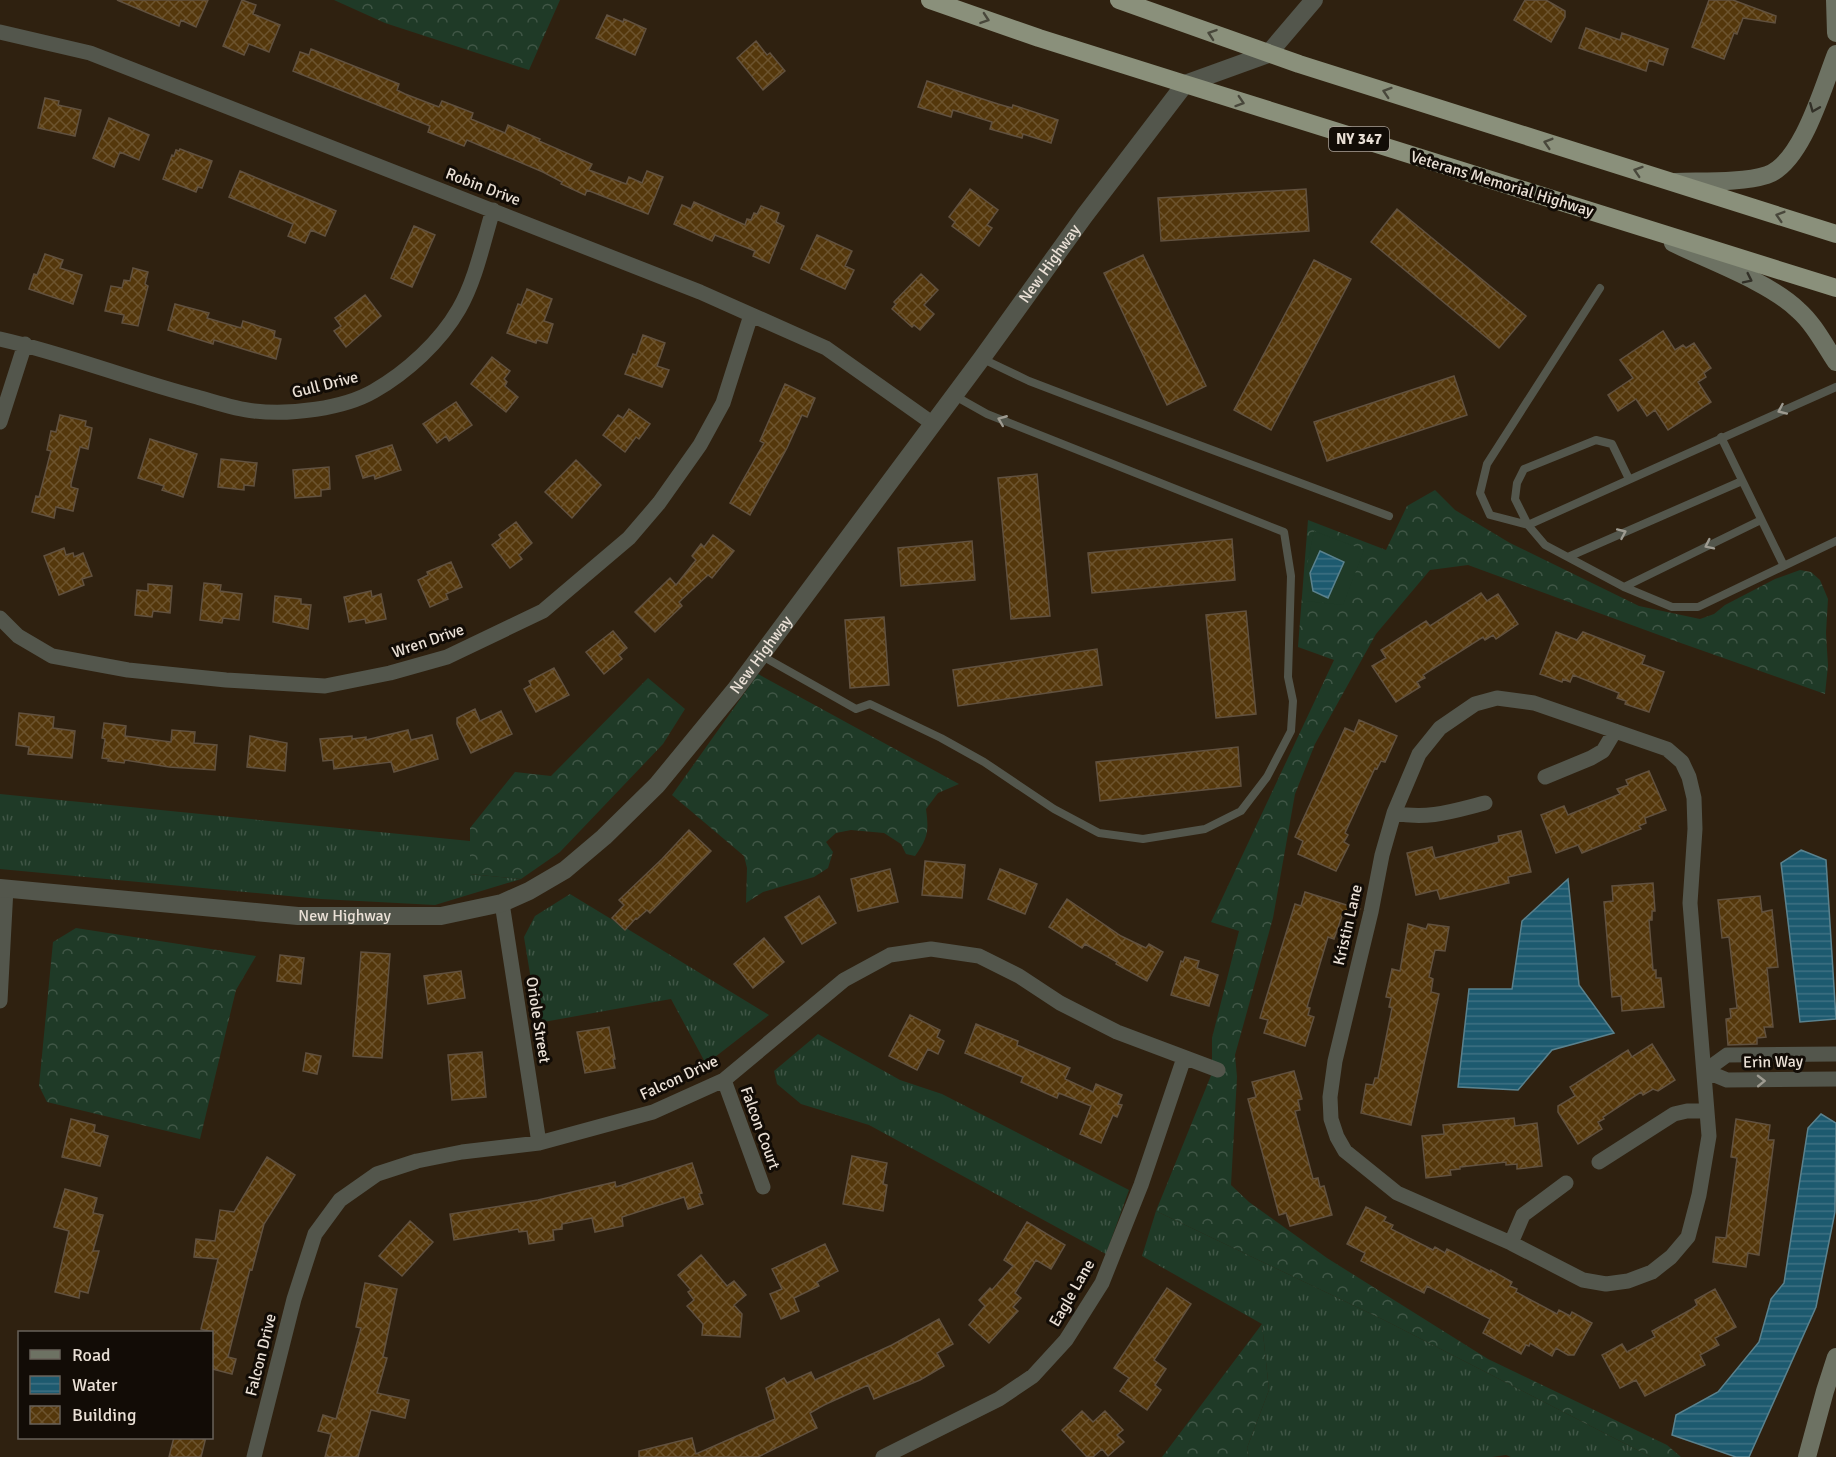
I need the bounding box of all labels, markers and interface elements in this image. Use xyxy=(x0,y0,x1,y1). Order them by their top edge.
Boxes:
one-way arrow xyxy=(979,12,990,25)
one-way arrow xyxy=(1208,29,1218,42)
one-way arrow xyxy=(1382,87,1393,100)
one-way arrow xyxy=(1234,95,1245,107)
one-way arrow xyxy=(1809,102,1821,113)
road number: NY 347 xyxy=(1329,127,1389,151)
one-way arrow xyxy=(1543,138,1554,150)
street label: Veterans Memorial Highway xyxy=(1408,147,1597,222)
street label: Robin Drive xyxy=(443,164,523,210)
one-way arrow xyxy=(1633,166,1644,179)
one-way arrow xyxy=(1775,211,1786,223)
street label: New Highway xyxy=(1015,220,1085,307)
one-way arrow xyxy=(1742,271,1753,283)
street label: Gull Drive xyxy=(290,367,360,403)
one-way arrow xyxy=(1778,403,1789,415)
one-way arrow xyxy=(997,415,1008,427)
one-way arrow xyxy=(1616,529,1627,541)
one-way arrow xyxy=(1704,538,1715,550)
street label: New Highway xyxy=(725,611,797,698)
street label: Wren Drive xyxy=(389,619,467,663)
street label: Kristin Lane xyxy=(1329,883,1367,967)
street label: New Highway xyxy=(298,906,392,926)
street label: Oriole Street xyxy=(521,975,555,1065)
street label: Falcon Drive xyxy=(637,1051,721,1105)
street label: Erin Way xyxy=(1743,1051,1804,1073)
one-way arrow xyxy=(1757,1074,1766,1087)
street label: Falcon Court xyxy=(736,1084,784,1173)
street label: Eagle Lane xyxy=(1045,1256,1099,1330)
street label: Falcon Drive xyxy=(241,1312,281,1398)
legend xyxy=(18,1331,213,1439)
text: Road xyxy=(72,1344,111,1366)
text: Water xyxy=(72,1374,118,1396)
text: Building xyxy=(72,1404,136,1426)

